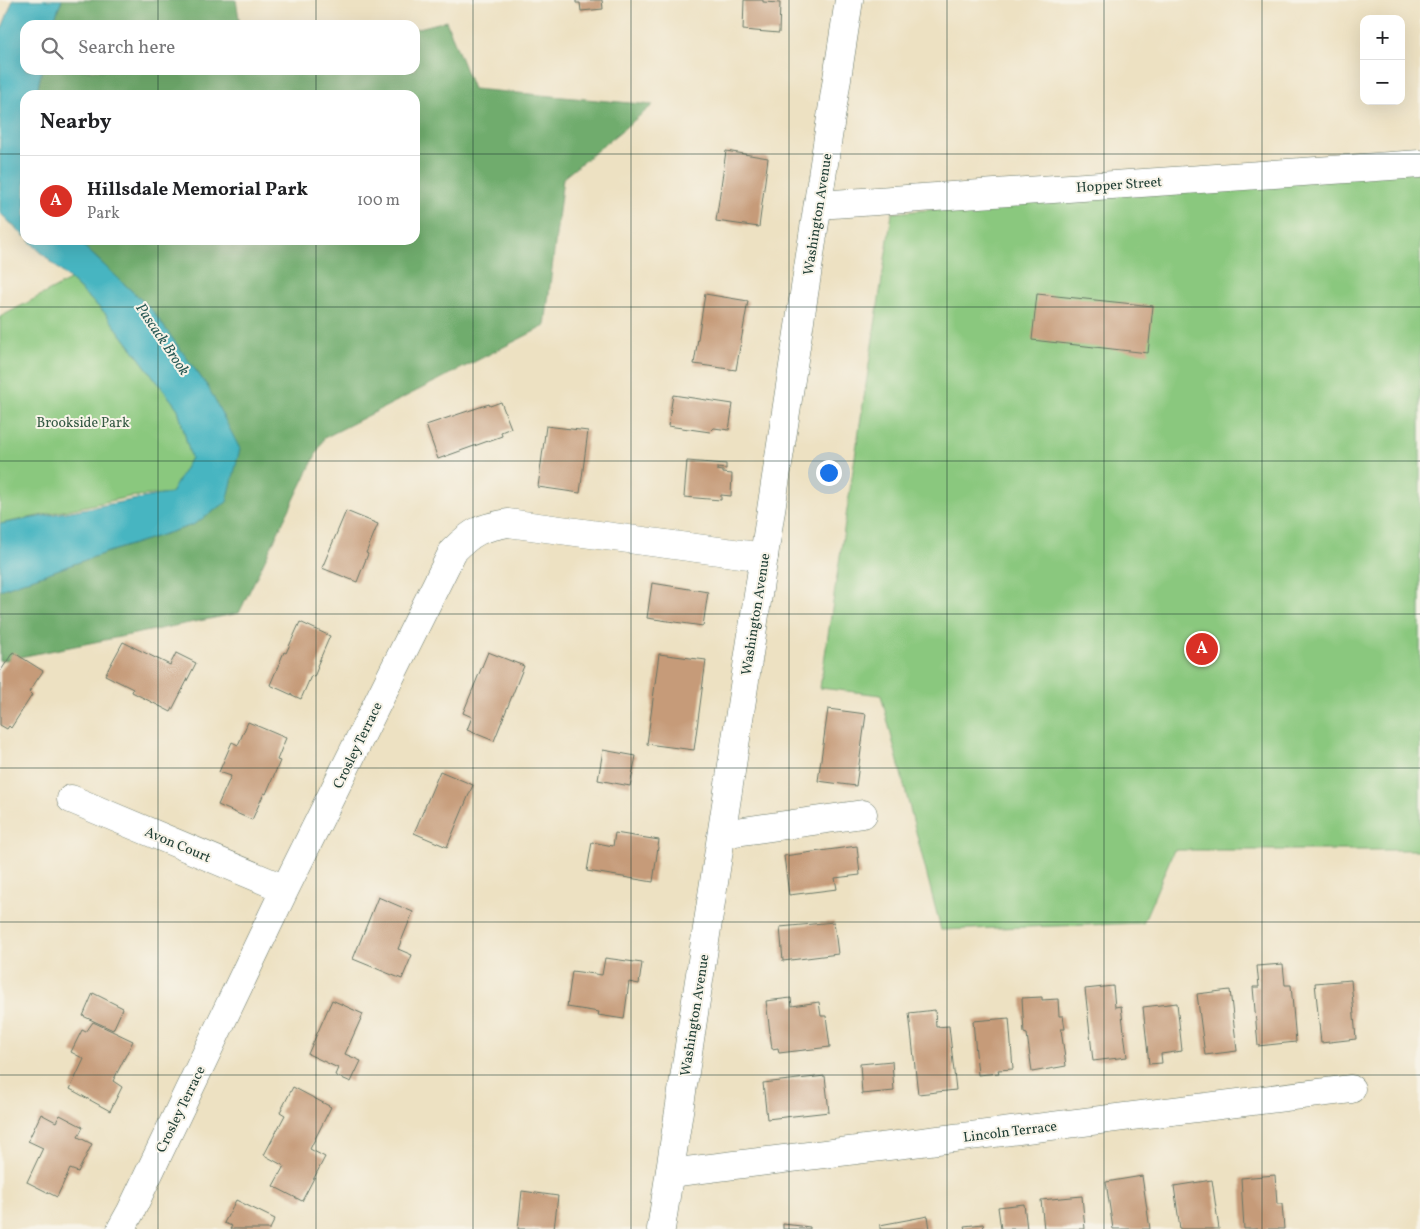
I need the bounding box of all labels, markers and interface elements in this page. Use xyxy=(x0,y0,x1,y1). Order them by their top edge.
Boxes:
map controls xyxy=(1360,15,1405,105)
button: + xyxy=(1360,15,1405,60)
search box xyxy=(20,20,420,75)
icon: search xyxy=(38,34,66,62)
text: Search here xyxy=(78,35,175,61)
button: − xyxy=(1360,60,1405,105)
text: Nearby xyxy=(40,108,111,137)
street label: Washington Avenue xyxy=(799,152,838,277)
street label: Hopper Street xyxy=(1076,173,1163,198)
text: Hillsdale Memorial Park xyxy=(87,177,308,203)
text: A xyxy=(50,190,62,212)
text: 100 m xyxy=(357,190,400,212)
text: Park xyxy=(87,203,120,225)
water label: Pascack Brook xyxy=(130,299,194,380)
park label: Brookside Park xyxy=(36,414,130,433)
your location xyxy=(816,460,842,486)
street label: Washington Avenue xyxy=(737,552,776,677)
pin: A xyxy=(1186,630,1218,668)
street label: Crosley Terrace xyxy=(329,699,388,792)
street label: Avon Court xyxy=(141,823,213,868)
street label: Washington Avenue xyxy=(676,953,715,1078)
street label: Crosley Terrace xyxy=(152,1063,211,1156)
street label: Lincoln Terrace xyxy=(962,1117,1059,1148)

